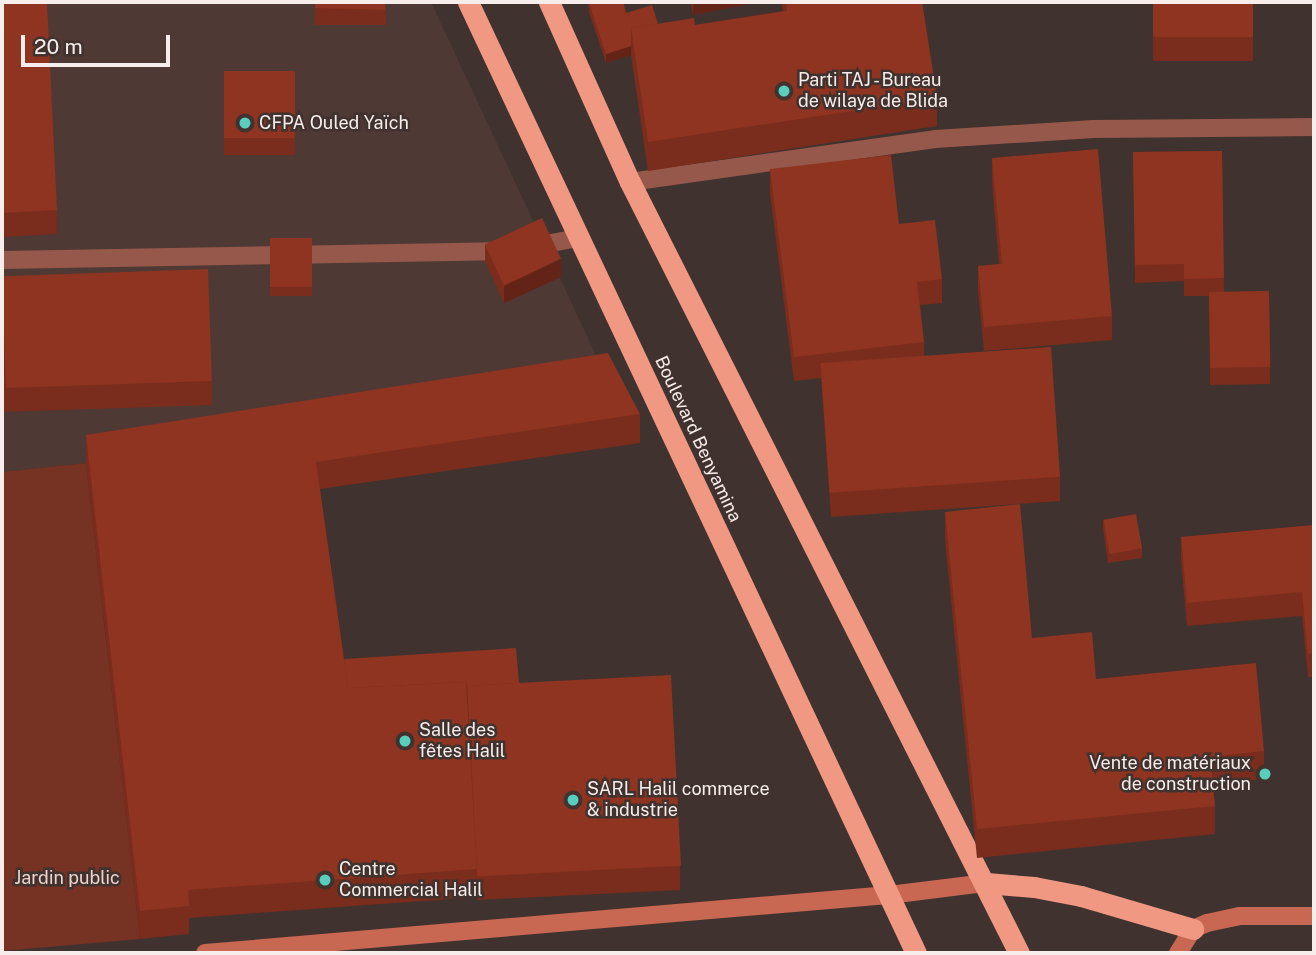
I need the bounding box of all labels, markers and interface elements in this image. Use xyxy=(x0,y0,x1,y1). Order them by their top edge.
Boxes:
scale bar xyxy=(24,21,173,65)
text: 20 m xyxy=(34,34,83,59)
place label: Parti TAJ - Bureau de wilaya de Blida xyxy=(798,70,949,112)
marker: Parti TAJ - Bureau de wilaya de Blida xyxy=(776,83,792,99)
place label: CFPA Ouled Yaïch xyxy=(259,112,409,134)
marker: CFPA Ouled Yaïch xyxy=(237,115,253,131)
street label: Boulevard Benyamina xyxy=(650,352,746,526)
place label: Salle des fêtes Halil xyxy=(419,720,505,762)
marker: Salle des fêtes Halil xyxy=(397,733,413,749)
place label: Vente de matériaux de construction xyxy=(1089,753,1251,796)
marker: Vente de matériaux de construction xyxy=(1257,766,1273,782)
place label: SARL Halil commerce & industrie xyxy=(587,779,770,822)
marker: SARL Halil commerce & industrie xyxy=(565,792,581,808)
place label: Centre Commercial Halil xyxy=(339,859,483,902)
park label: Jardin public xyxy=(14,867,120,889)
marker: Centre Commercial Halil xyxy=(317,872,333,888)

